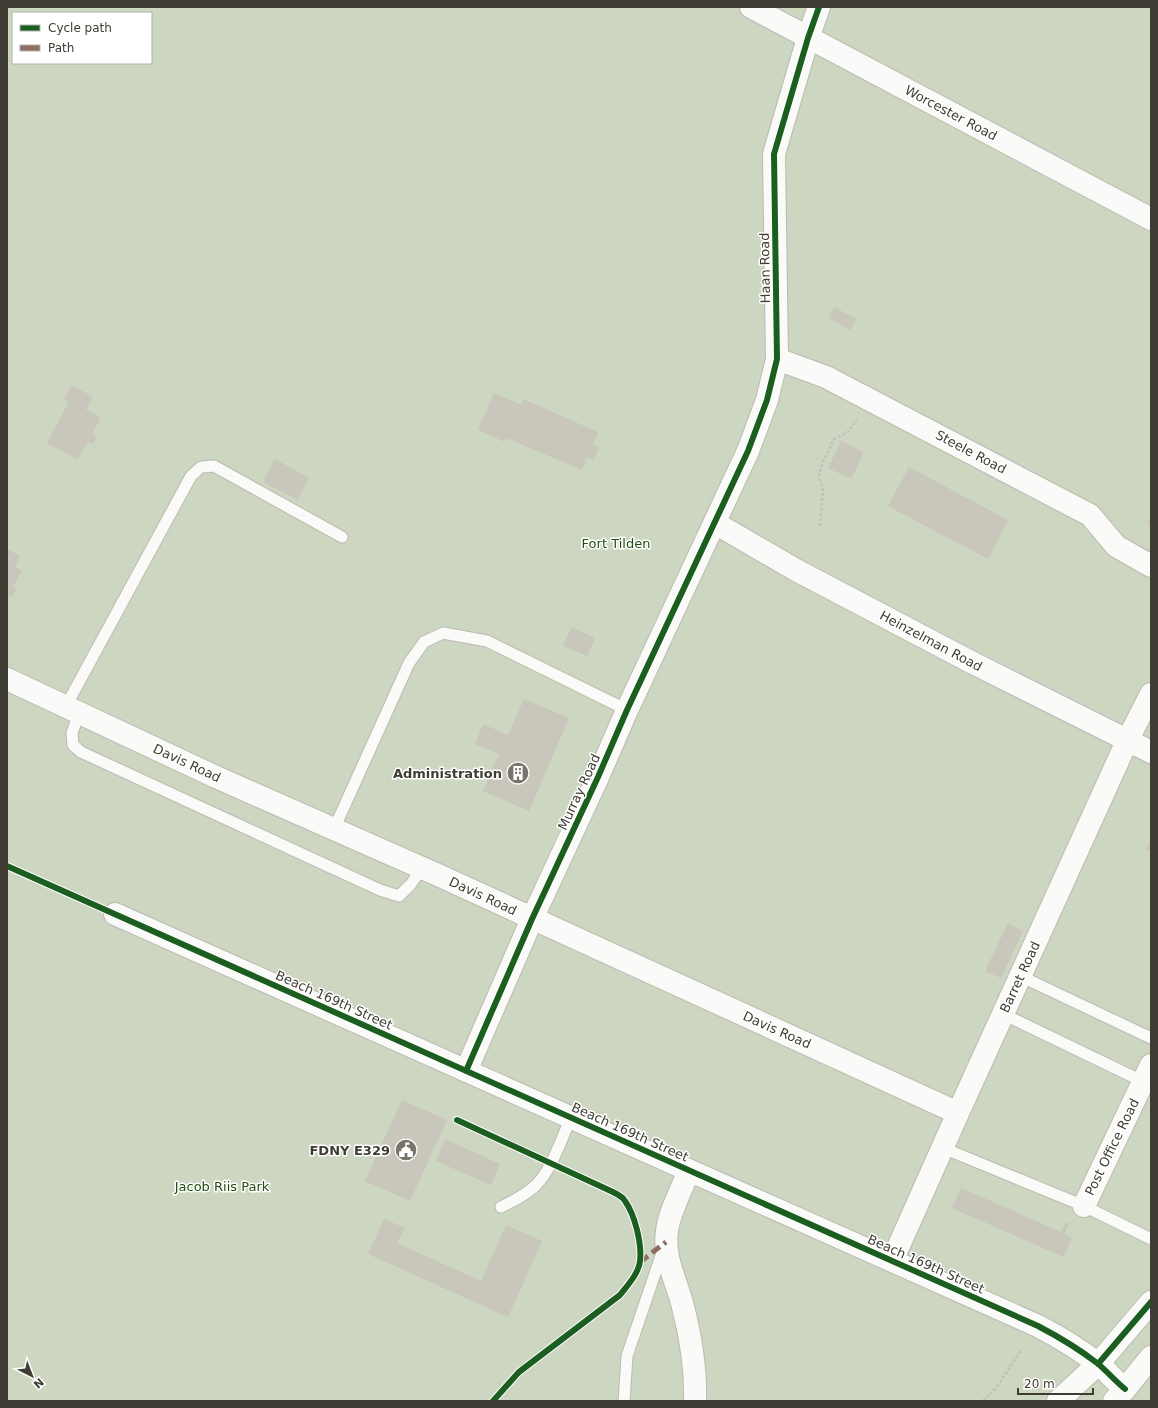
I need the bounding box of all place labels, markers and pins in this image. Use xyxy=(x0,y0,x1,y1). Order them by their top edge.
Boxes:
building icon: Administration xyxy=(505,760,531,786)
place label: Administration xyxy=(393,766,502,781)
public building icon: FDNY E329 xyxy=(393,1137,419,1163)
place label: FDNY E329 xyxy=(309,1143,390,1158)

